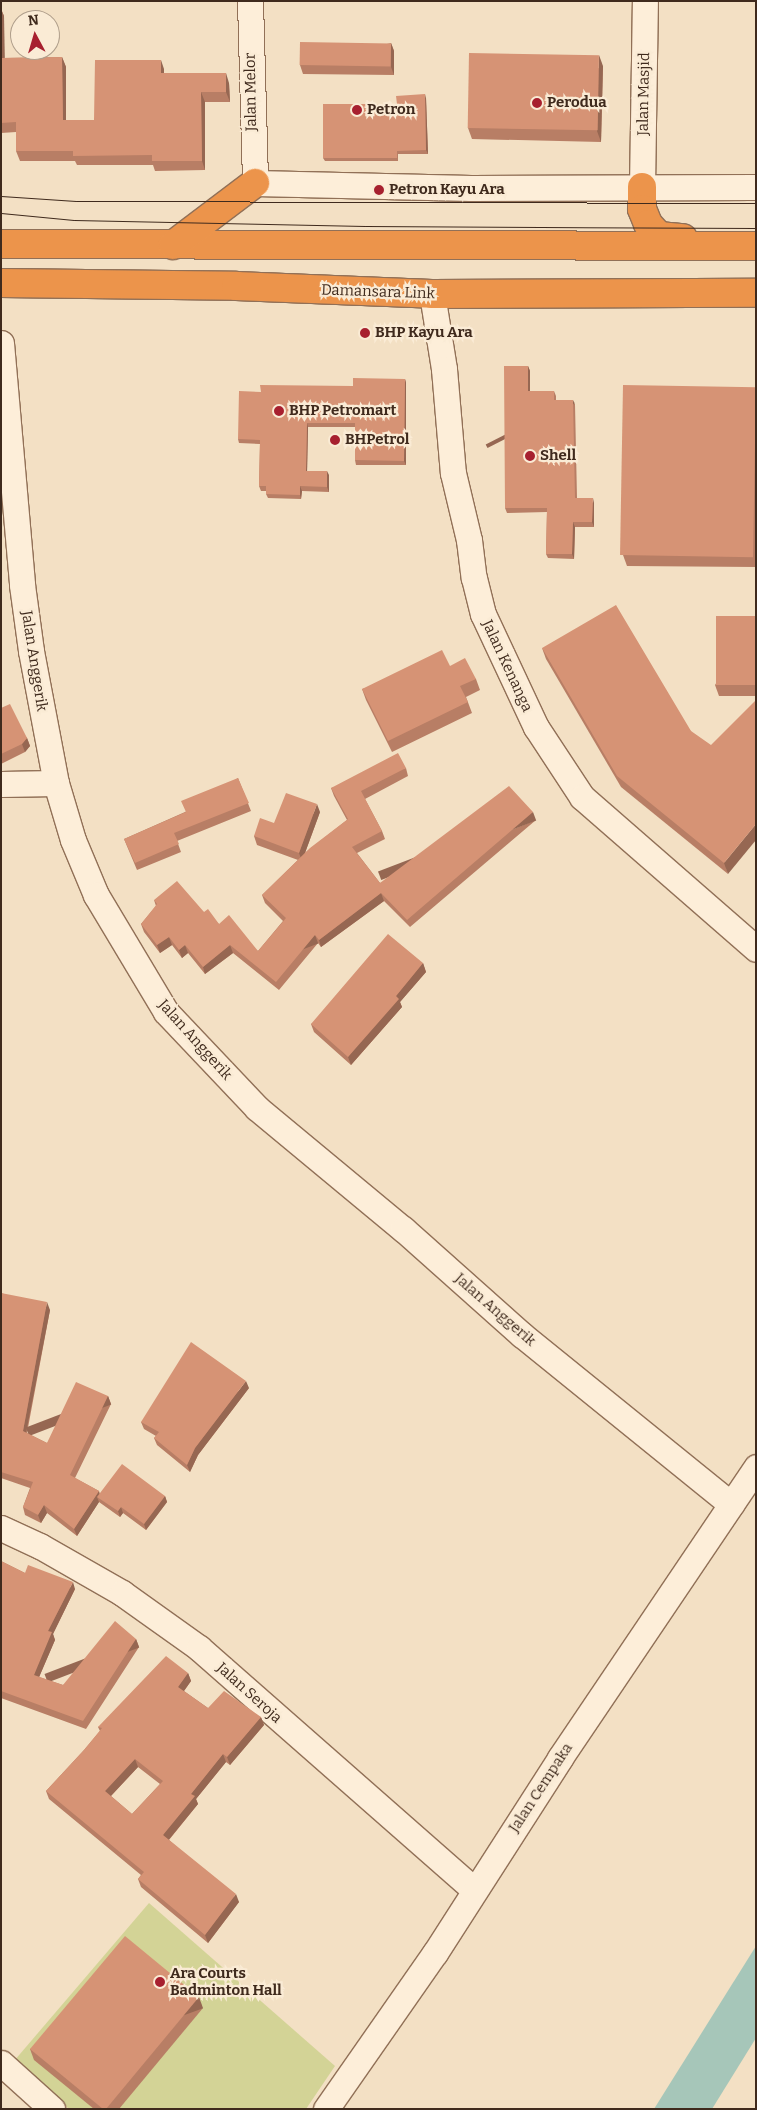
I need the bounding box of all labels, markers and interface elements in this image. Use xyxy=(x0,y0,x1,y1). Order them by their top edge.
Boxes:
north arrow xyxy=(10,10,60,60)
text: N xyxy=(27,12,40,30)
street label: Jalan Masjid xyxy=(634,52,654,136)
street label: Jalan Melor xyxy=(241,53,261,131)
place label: Perodua xyxy=(547,94,607,112)
marker: Perodua xyxy=(531,97,543,109)
place label: Petron xyxy=(367,101,415,119)
marker: Petron xyxy=(351,104,363,116)
place label: Petron Kayu Ara xyxy=(389,181,505,199)
marker: Petron Kayu Ara xyxy=(373,184,385,196)
street label: Damansara Link xyxy=(321,281,435,303)
place label: BHP Kayu Ara xyxy=(375,324,473,342)
marker: BHP Kayu Ara xyxy=(359,327,371,339)
place label: BHP Petromart xyxy=(289,402,396,420)
marker: BHP Petromart xyxy=(273,405,285,417)
place label: BHPetrol xyxy=(345,431,409,449)
marker: BHPetrol xyxy=(329,434,341,446)
place label: Shell xyxy=(540,447,576,465)
marker: Shell xyxy=(524,450,536,462)
street label: Jalan Anggerik xyxy=(17,609,51,713)
street label: Jalan Kenanga xyxy=(478,617,536,715)
street label: Jalan Anggerik xyxy=(154,996,236,1084)
street label: Jalan Anggerik xyxy=(451,1270,539,1350)
street label: Jalan Seroja xyxy=(213,1659,285,1727)
street label: Jalan Cempaka xyxy=(505,1740,577,1836)
place label: Ara Courts Badminton Hall xyxy=(170,1964,282,1999)
marker: Ara Courts Badminton Hall xyxy=(154,1976,166,1988)

